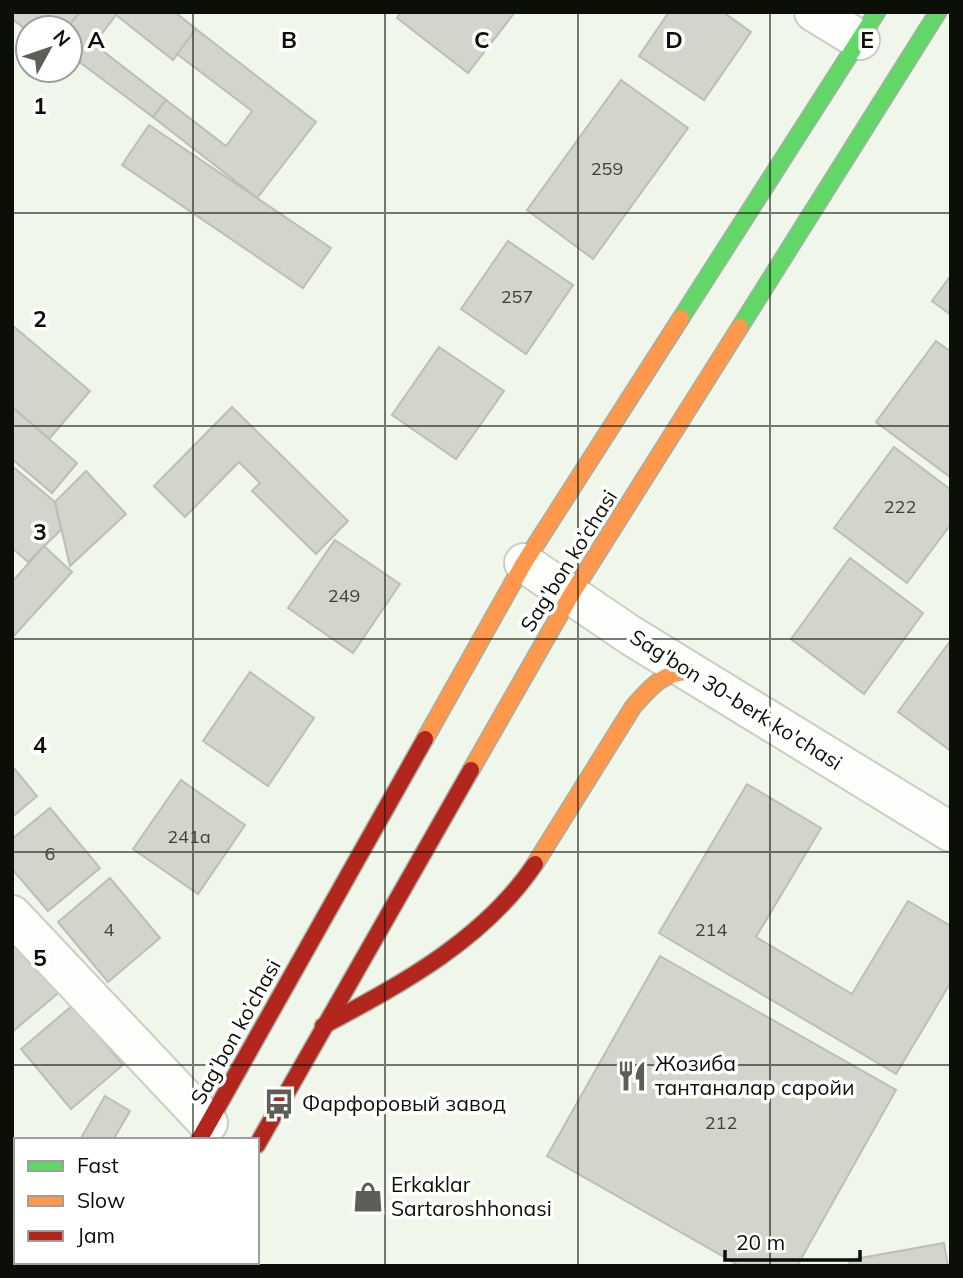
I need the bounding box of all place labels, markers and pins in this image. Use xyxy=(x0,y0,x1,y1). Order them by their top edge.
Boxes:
place label: Жозиба тантаналар саройи xyxy=(655,1050,855,1100)
restaurant icon: Жозиба тантаналар саройи xyxy=(615,1059,649,1093)
bus stop icon: Фарфоровый завод xyxy=(262,1087,296,1121)
place label: Фарфоровый завод xyxy=(302,1090,506,1116)
place label: Erkaklar Sartaroshhonasi xyxy=(391,1171,552,1221)
shop icon: Erkaklar Sartaroshhonasi xyxy=(351,1180,385,1214)

